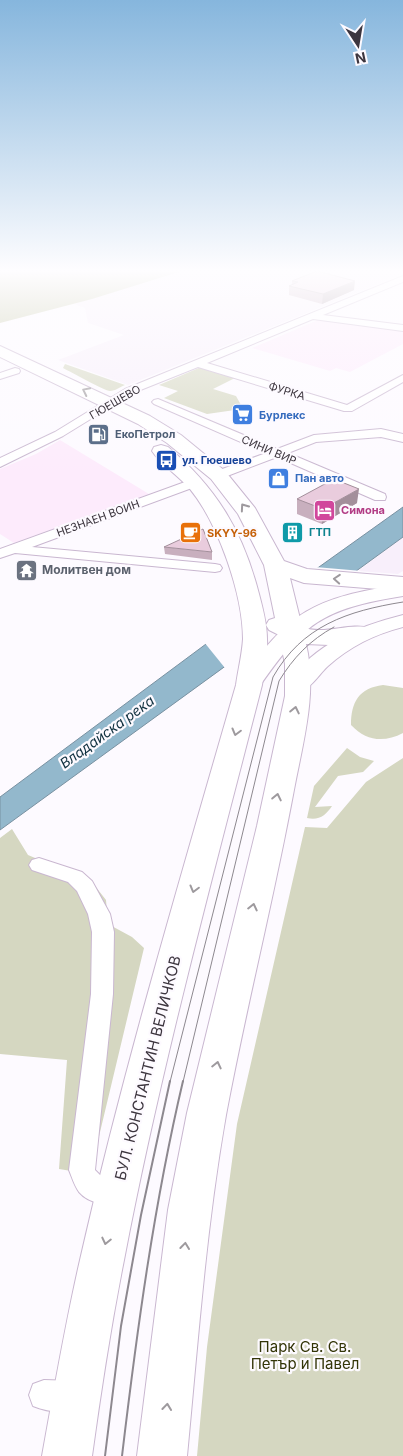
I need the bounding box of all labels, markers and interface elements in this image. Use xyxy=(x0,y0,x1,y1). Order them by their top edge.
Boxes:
north arrow xyxy=(333,20,383,70)
text: N xyxy=(354,49,368,68)
street label: ФУРКА xyxy=(267,379,307,403)
street label: ГЮЕШЕВО xyxy=(87,382,143,422)
one-way arrow xyxy=(82,388,91,398)
supermarket icon: Бурлекс xyxy=(231,403,255,427)
place label: Бурлекс xyxy=(259,408,306,422)
fuel station icon: ЕкоПетрол xyxy=(87,422,111,446)
place label: ЕкоПетрол xyxy=(115,427,175,441)
street label: СИНИ ВИР xyxy=(239,432,299,468)
bus stop icon: ул. Гюешево xyxy=(154,448,178,472)
place label: ул. Гюешево xyxy=(182,453,252,467)
shop icon: Пан авто xyxy=(267,466,291,490)
place label: Пан авто xyxy=(295,471,344,485)
street label: НЕЗНАЕН ВОИН xyxy=(55,496,141,540)
hotel icon: Симона xyxy=(313,498,337,522)
one-way arrow xyxy=(241,503,250,513)
place label: Симона xyxy=(341,503,385,517)
building icon: ГТП xyxy=(281,520,305,544)
cafe icon: SKYY-96 xyxy=(179,521,203,545)
place label: ГТП xyxy=(309,525,331,539)
place label: SKYY-96 xyxy=(207,526,257,540)
temple icon: Молитвен дом xyxy=(14,558,38,582)
place label: Молитвен дом xyxy=(42,562,131,577)
one-way arrow xyxy=(333,574,341,585)
water label: Владайска река xyxy=(56,691,158,772)
one-way arrow xyxy=(289,706,300,715)
one-way arrow xyxy=(231,728,242,737)
one-way arrow xyxy=(271,792,282,801)
one-way arrow xyxy=(189,884,199,893)
one-way arrow xyxy=(247,902,258,911)
street label: БУЛ. КОНСТАНТИН ВЕЛИЧКОВ xyxy=(110,954,185,1182)
one-way arrow xyxy=(211,1061,222,1070)
one-way arrow xyxy=(101,1237,112,1246)
one-way arrow xyxy=(179,1242,190,1250)
park label: Парк Св. Св. Петър и Павел xyxy=(251,1337,359,1373)
one-way arrow xyxy=(161,1403,172,1411)

